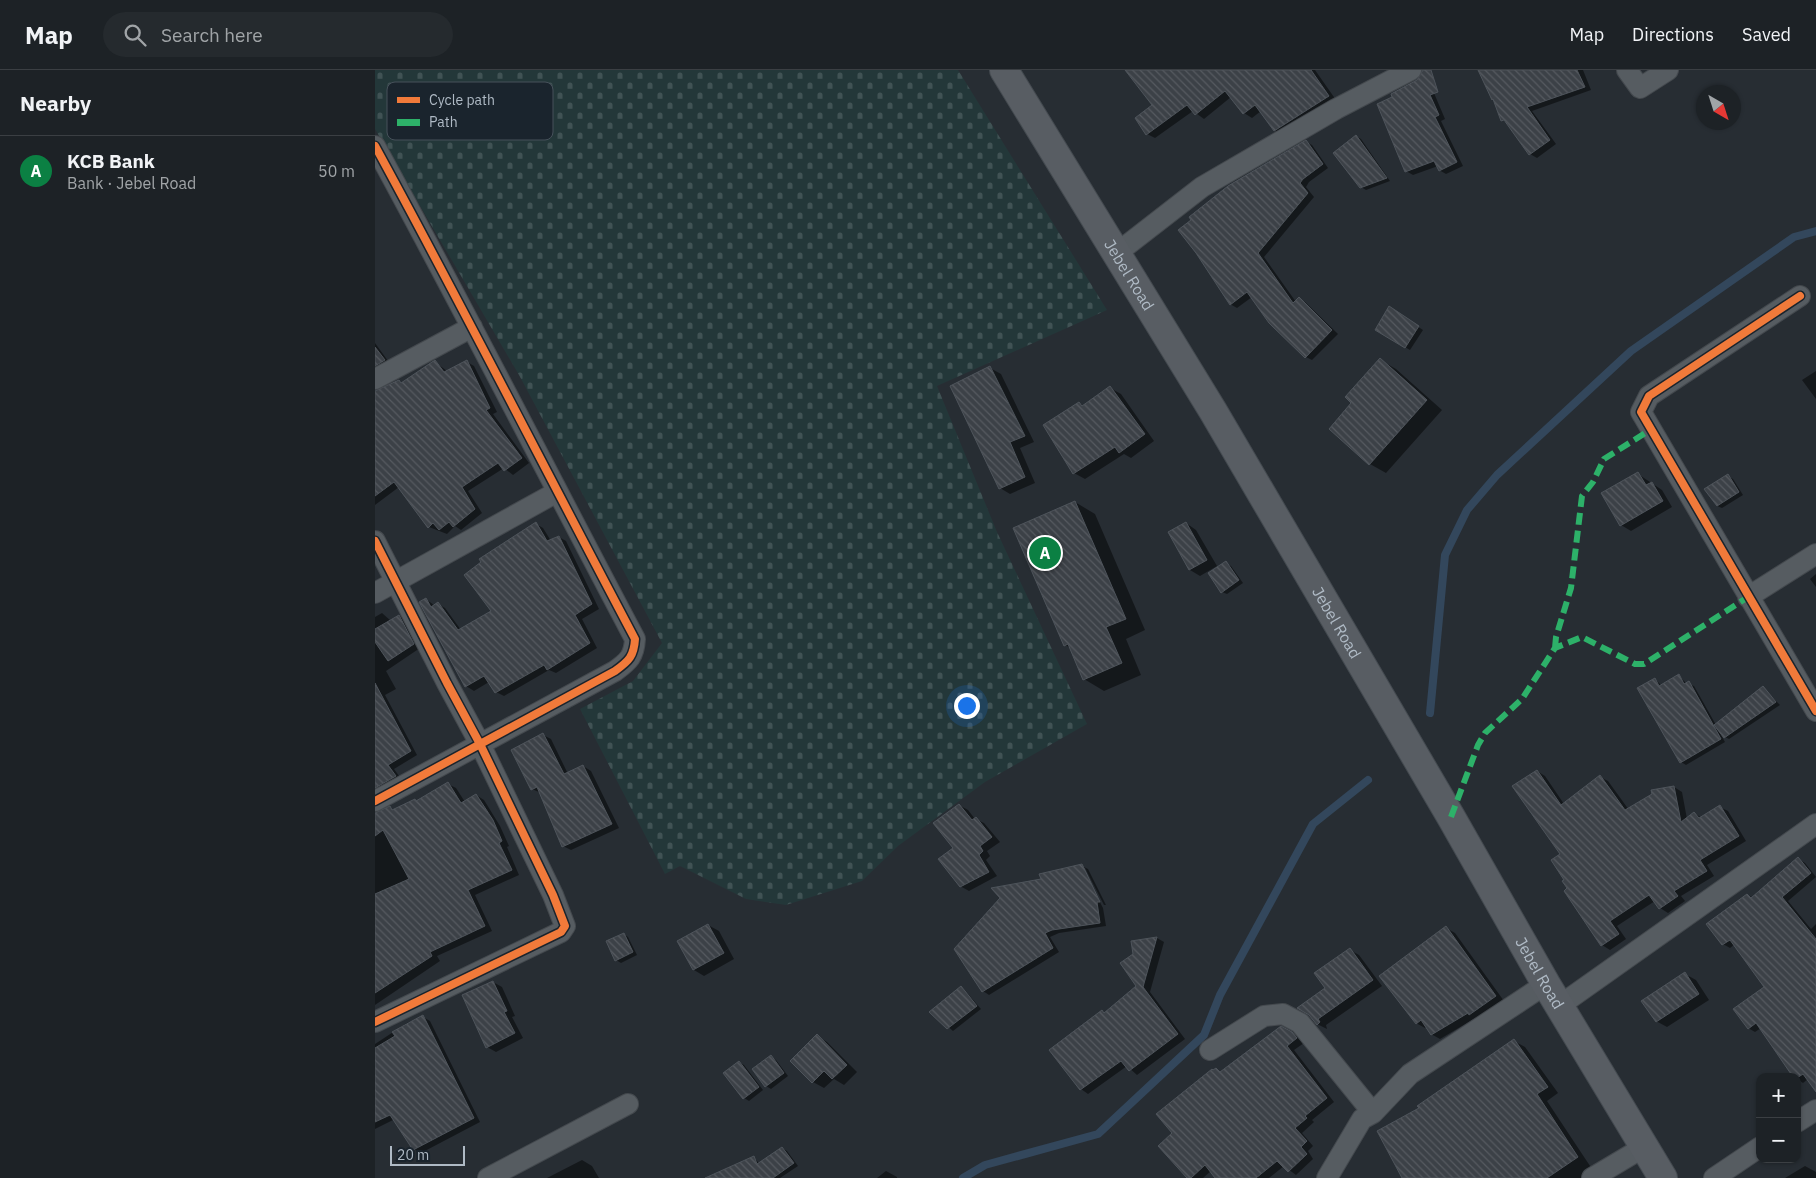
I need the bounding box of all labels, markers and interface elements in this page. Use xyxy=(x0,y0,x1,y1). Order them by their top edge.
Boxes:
search box xyxy=(103,12,453,57)
text: Map xyxy=(25,19,73,51)
icon: search xyxy=(121,21,149,49)
text: Search here xyxy=(161,23,263,47)
text: Map xyxy=(1569,23,1604,46)
text: Directions xyxy=(1632,23,1714,46)
text: Saved xyxy=(1742,23,1791,46)
legend xyxy=(387,82,553,140)
north arrow xyxy=(1696,85,1741,130)
text: Nearby xyxy=(20,89,91,117)
text: Cycle path xyxy=(429,91,495,109)
text: Path xyxy=(429,113,458,131)
text: KCB Bank xyxy=(67,149,155,173)
text: A xyxy=(31,161,41,181)
text: 50 m xyxy=(318,161,355,181)
text: Bank · Jebel Road xyxy=(67,173,196,193)
street label: Jebel Road xyxy=(1100,235,1159,314)
pin: A xyxy=(1029,534,1061,572)
street label: Jebel Road xyxy=(1308,583,1366,662)
your location xyxy=(954,693,980,719)
street label: Jebel Road xyxy=(1511,933,1569,1013)
map controls xyxy=(1756,1073,1801,1163)
button: + xyxy=(1756,1073,1801,1118)
button: − xyxy=(1756,1118,1801,1163)
scale bar xyxy=(390,1143,465,1166)
text: 20 m xyxy=(397,1146,429,1164)

